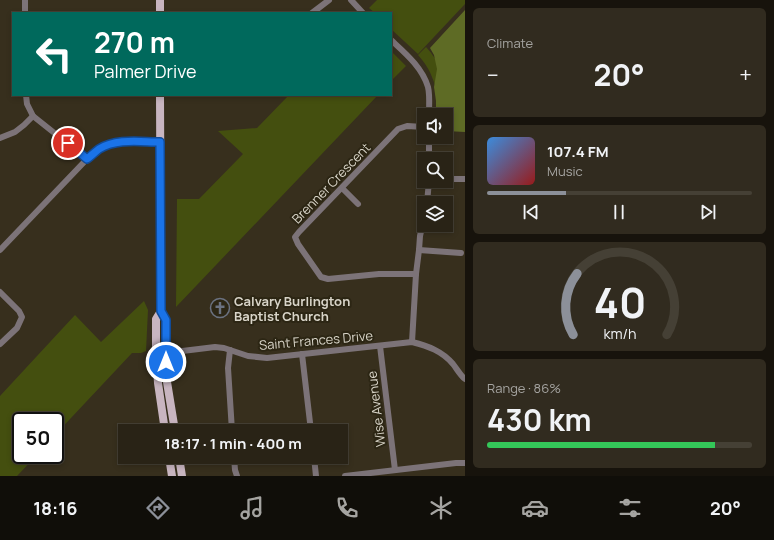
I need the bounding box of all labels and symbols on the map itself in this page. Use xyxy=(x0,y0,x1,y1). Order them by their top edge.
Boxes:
pin xyxy=(51,126,85,160)
street label: Brenner Crescent xyxy=(288,139,374,227)
place label: Calvary Burlington Baptist Church xyxy=(234,292,350,325)
church icon: Calvary Burlington Baptist Church xyxy=(209,297,231,319)
street label: Saint Frances Drive xyxy=(258,326,374,354)
position arrow xyxy=(145,341,187,383)
street label: Wise Avenue xyxy=(362,370,390,448)
speed limit sign: 50 xyxy=(12,412,64,464)

